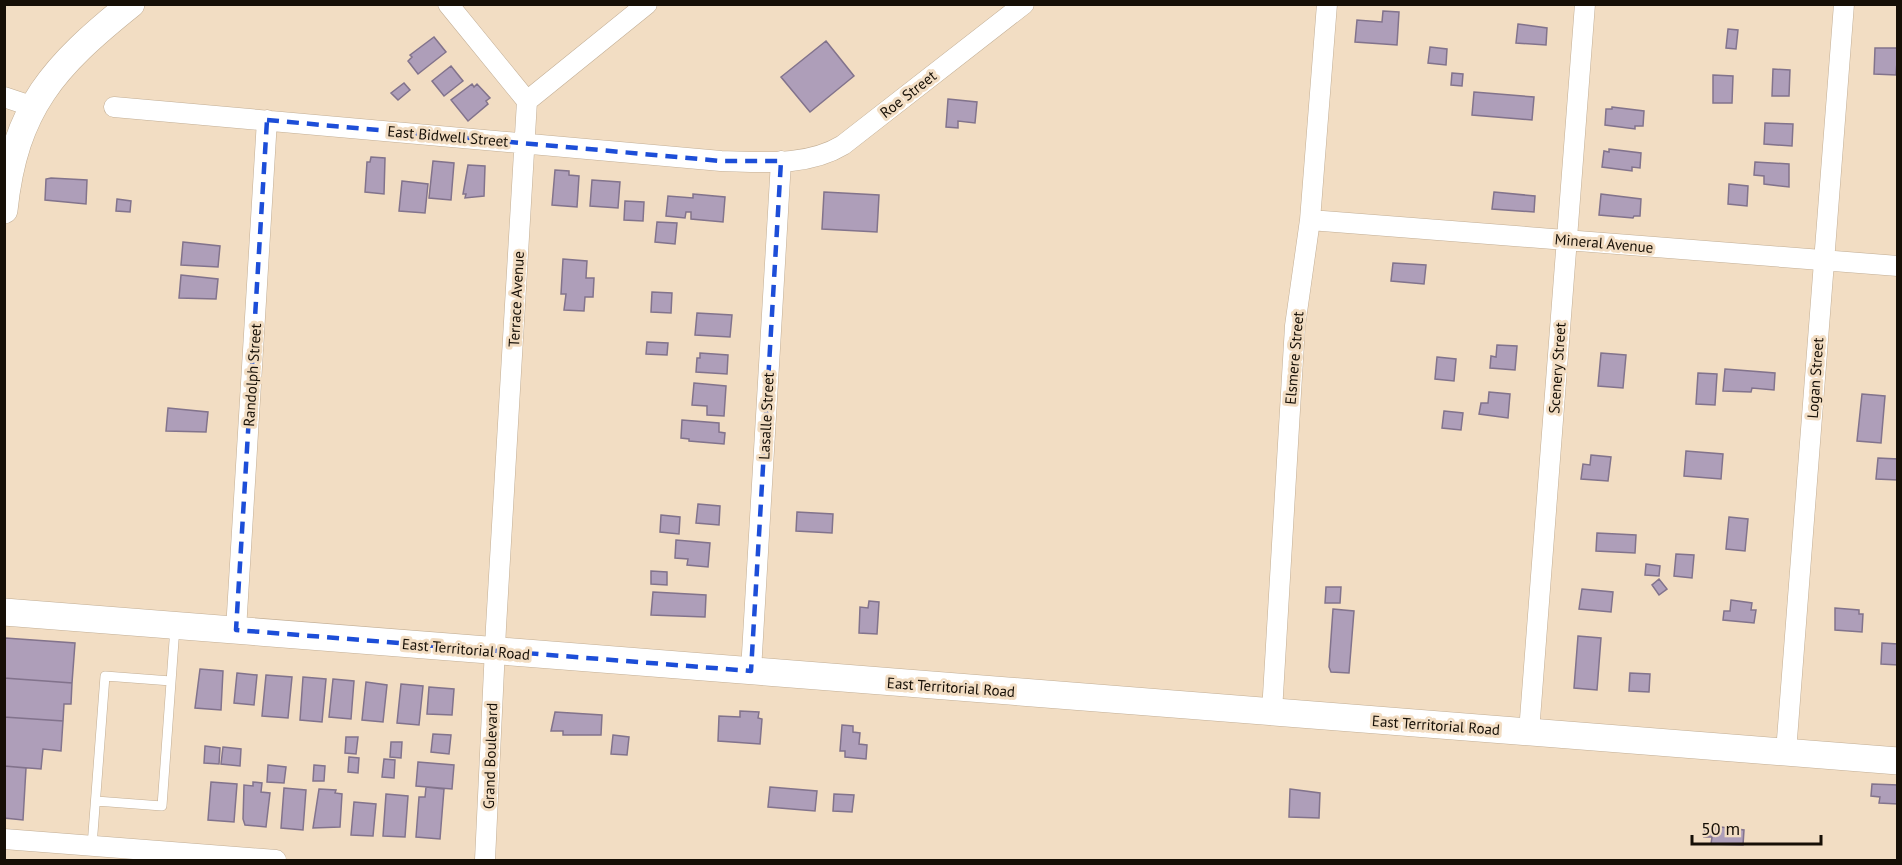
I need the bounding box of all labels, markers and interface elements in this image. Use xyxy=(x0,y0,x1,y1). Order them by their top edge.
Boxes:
street label: Roe Street xyxy=(876,66,940,122)
street label: East Bidwell Street xyxy=(387,121,509,151)
street label: Mineral Avenue xyxy=(1554,229,1654,257)
street label: Terrace Avenue xyxy=(504,251,528,347)
street label: Elsmere Street xyxy=(1280,311,1308,405)
street label: Scenery Street xyxy=(1544,322,1570,414)
street label: Randolph Street xyxy=(239,323,265,427)
street label: Logan Street xyxy=(1803,337,1827,419)
street label: Lasalle Street xyxy=(754,372,778,460)
street label: East Territorial Road xyxy=(401,634,531,664)
street label: East Territorial Road xyxy=(886,673,1016,701)
street label: Grand Boulevard xyxy=(479,702,501,810)
street label: East Territorial Road xyxy=(1371,711,1501,739)
scale bar xyxy=(1692,808,1821,846)
text: 50 m xyxy=(1701,817,1740,840)

